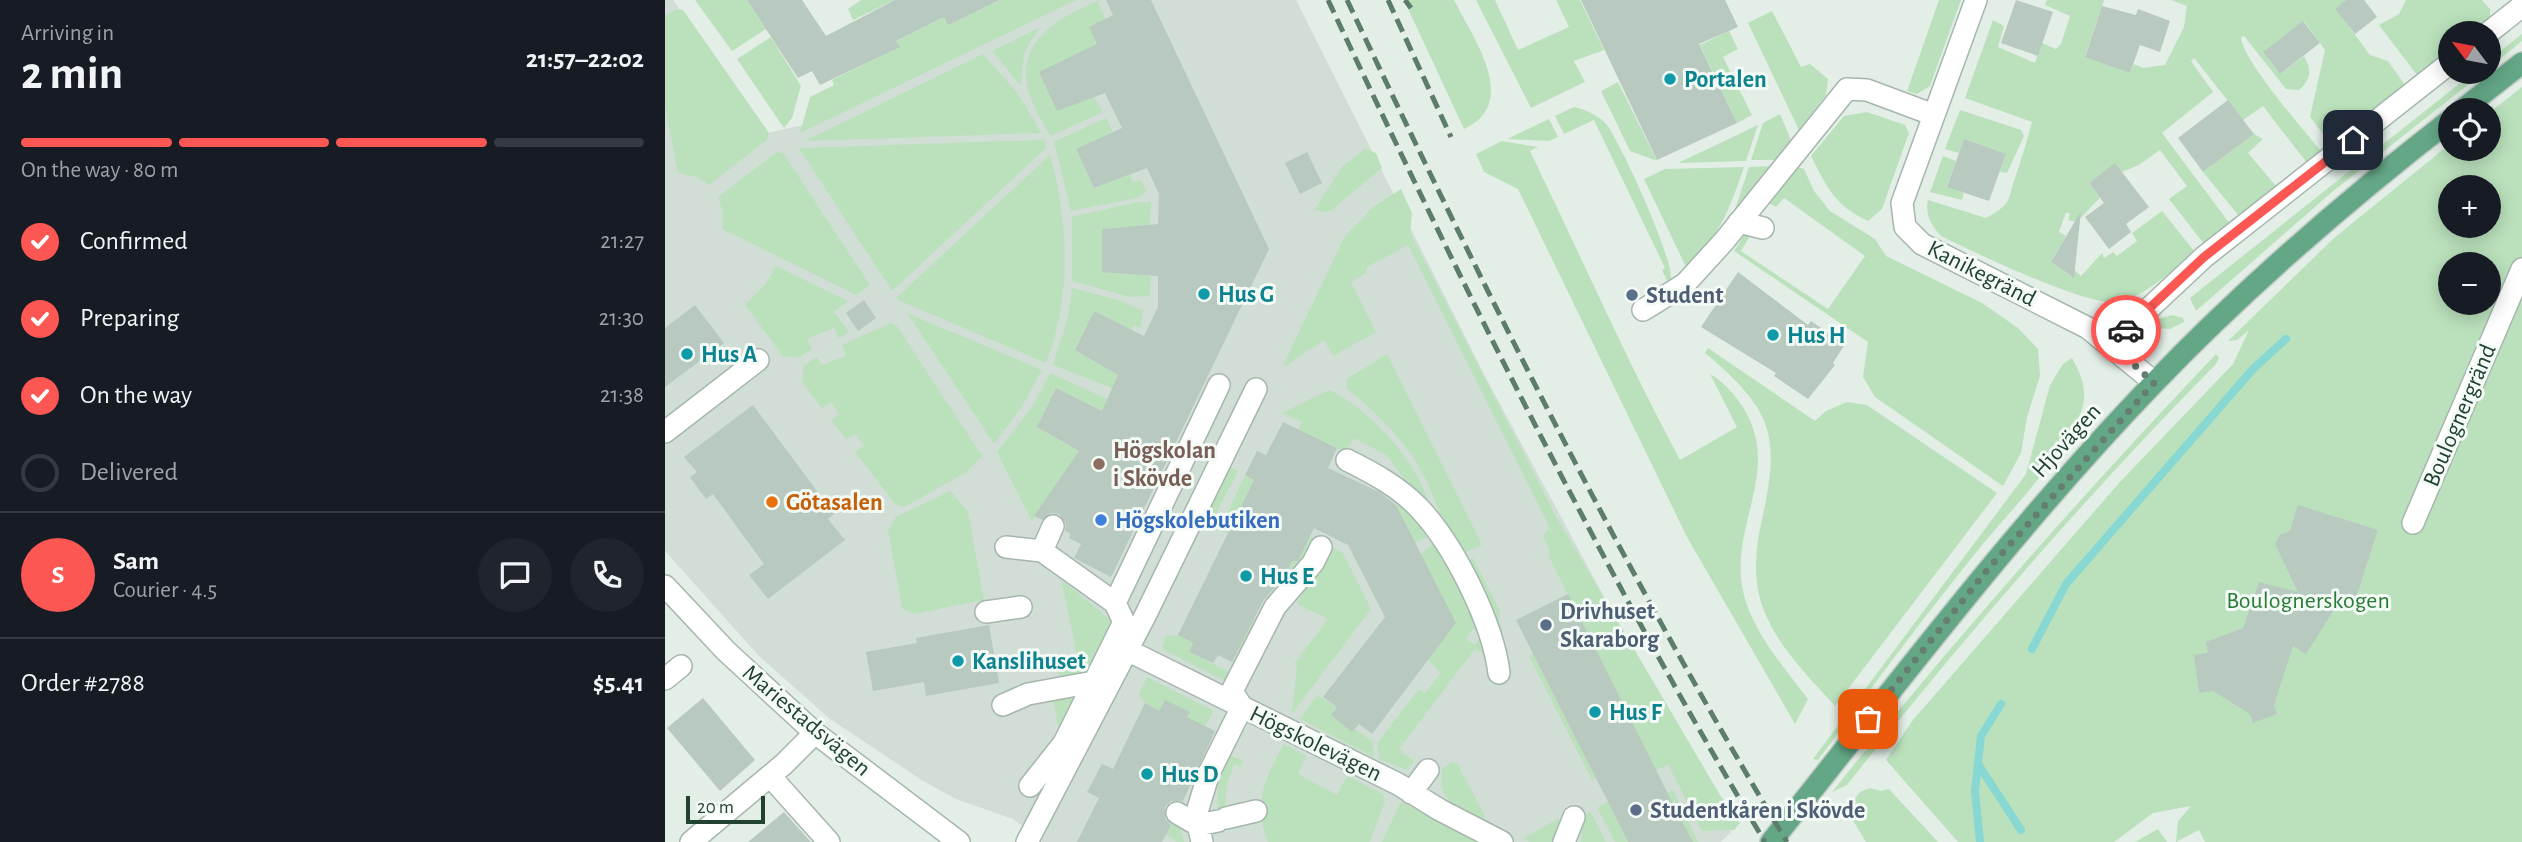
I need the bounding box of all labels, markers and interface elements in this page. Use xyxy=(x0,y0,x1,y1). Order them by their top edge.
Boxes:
north arrow xyxy=(2438,21,2501,84)
map controls xyxy=(2438,21,2501,315)
text: Arriving in xyxy=(21,22,114,45)
text: 21:57–22:02 xyxy=(526,46,644,72)
text: 2 min xyxy=(21,51,123,97)
place label: Portalen xyxy=(1684,68,1767,92)
marker: Portalen xyxy=(1662,71,1678,87)
button: locate xyxy=(2438,98,2501,161)
pin xyxy=(2323,110,2383,170)
icon: home xyxy=(2334,121,2372,159)
text: On the way · 80 m xyxy=(21,159,178,182)
button: + xyxy=(2438,175,2501,238)
icon: check xyxy=(21,223,59,261)
text: Confirmed xyxy=(80,228,188,254)
text: 21:27 xyxy=(600,230,644,253)
street label: Kanikegränd xyxy=(1923,236,2040,311)
button: − xyxy=(2438,252,2501,315)
place label: Hus G xyxy=(1218,283,1274,307)
place label: Student xyxy=(1646,284,1723,308)
marker: Hus G xyxy=(1196,286,1212,302)
marker: Student xyxy=(1624,287,1640,303)
courier xyxy=(2091,295,2161,365)
icon: check xyxy=(21,300,59,338)
text: Preparing xyxy=(80,305,179,331)
text: 21:30 xyxy=(599,307,644,330)
icon: car xyxy=(2107,311,2145,349)
place label: Hus H xyxy=(1787,324,1846,348)
marker: Hus H xyxy=(1765,327,1781,343)
street label: Boulognergränd xyxy=(2419,341,2501,490)
place label: Hus A xyxy=(701,343,758,367)
marker: Hus A xyxy=(679,346,695,362)
icon: check xyxy=(21,377,59,415)
text: On the way xyxy=(80,382,192,408)
text: 21:38 xyxy=(600,384,644,407)
street label: Hjovägen xyxy=(2028,399,2106,482)
place label: Högskolan i Skövde xyxy=(1113,439,1216,491)
marker: Högskolan i Skövde xyxy=(1091,456,1107,472)
text: Delivered xyxy=(80,459,178,485)
place label: Götasalen xyxy=(786,491,883,515)
marker: Götasalen xyxy=(764,494,780,510)
place label: Högskolebutiken xyxy=(1115,509,1280,533)
marker: Högskolebutiken xyxy=(1093,512,1109,528)
button: chat xyxy=(478,538,552,612)
button: phone xyxy=(570,538,644,612)
text: Sam xyxy=(113,548,159,574)
text: S xyxy=(52,562,64,588)
place label: Hus E xyxy=(1260,565,1314,589)
marker: Hus E xyxy=(1238,568,1254,584)
text: Courier · 4.5 xyxy=(113,579,217,602)
park label: Boulognerskogen xyxy=(2226,589,2390,613)
place label: Drivhuset Skaraborg xyxy=(1560,600,1660,652)
marker: Drivhuset Skaraborg xyxy=(1538,617,1554,633)
place label: Kanslihuset xyxy=(972,650,1086,674)
marker: Kanslihuset xyxy=(950,653,966,669)
street label: Mariestadsvägen xyxy=(738,660,875,781)
text: Order #2788 xyxy=(21,670,145,696)
text: $5.41 xyxy=(593,670,644,696)
pin xyxy=(1838,689,1898,749)
icon: bag xyxy=(1849,700,1887,738)
place label: Hus F xyxy=(1609,701,1663,725)
street label: Högskolevägen xyxy=(1246,702,1385,786)
marker: Hus F xyxy=(1587,704,1603,720)
place label: Hus D xyxy=(1161,763,1219,787)
marker: Hus D xyxy=(1139,766,1155,782)
scale bar xyxy=(686,793,765,825)
text: 20 m xyxy=(697,798,734,817)
place label: Studentkåren i Skövde xyxy=(1650,799,1865,823)
marker: Studentkåren i Skövde xyxy=(1628,802,1644,818)

